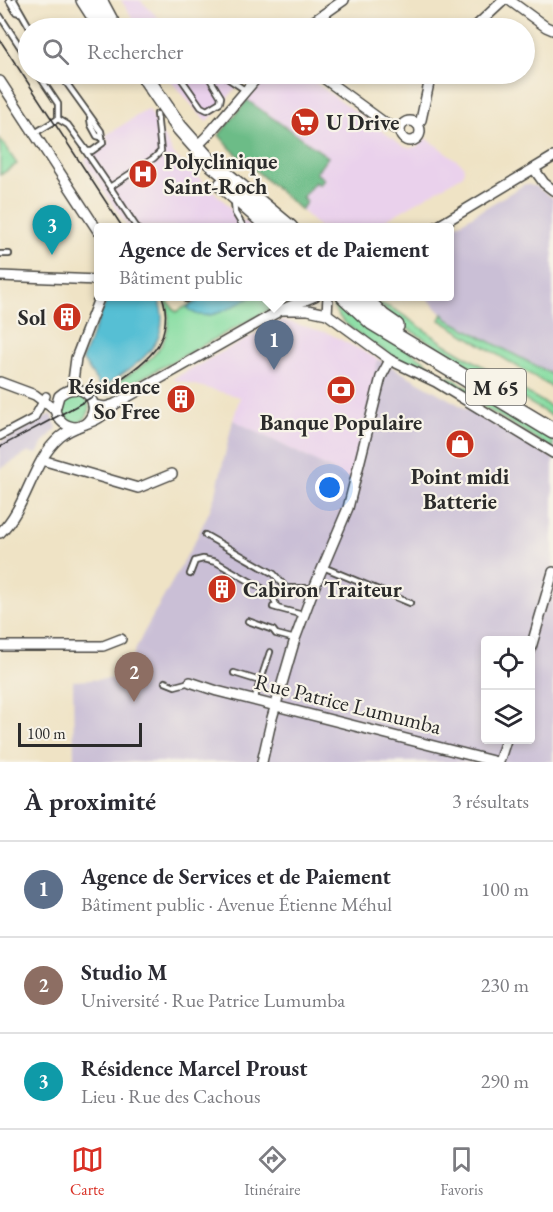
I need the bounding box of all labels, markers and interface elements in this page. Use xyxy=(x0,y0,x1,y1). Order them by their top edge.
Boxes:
search box xyxy=(18,18,535,84)
icon: search xyxy=(39,35,72,68)
text: Rechercher xyxy=(87,37,183,66)
supermarket icon: U Drive xyxy=(289,106,321,138)
place label: U Drive xyxy=(326,108,400,137)
place label: Polyclinique Saint-Roch xyxy=(164,147,277,201)
hospital icon: Polyclinique Saint-Roch xyxy=(127,158,159,190)
pin: 3 xyxy=(32,206,72,255)
popup xyxy=(94,223,454,301)
text: Agence de Services et de Paiement xyxy=(119,235,429,264)
text: Bâtiment public xyxy=(119,264,243,290)
building icon: Sol xyxy=(51,301,83,333)
place label: Sol xyxy=(18,303,46,332)
pin: 1 xyxy=(254,320,294,370)
road number: M 65 xyxy=(466,369,526,405)
place label: Résidence So Free xyxy=(68,372,160,426)
bank icon: Banque Populaire xyxy=(325,374,357,406)
building icon: Résidence So Free xyxy=(165,383,197,415)
place label: Banque Populaire xyxy=(260,408,422,437)
shop icon: Point midi Batterie xyxy=(444,428,476,460)
place label: Point midi Batterie xyxy=(411,462,510,516)
your location xyxy=(315,473,344,502)
building icon: Cabiron Traiteur xyxy=(206,573,238,605)
place label: Cabiron Traiteur xyxy=(243,575,403,604)
map controls xyxy=(481,636,535,744)
button: locate xyxy=(481,636,535,690)
pin: 2 xyxy=(114,652,154,702)
street label: Rue Patrice Lumumba xyxy=(252,667,444,741)
button: layers xyxy=(481,690,535,744)
scale bar xyxy=(18,720,142,748)
text: 100 m xyxy=(27,723,66,744)
text: À proximité xyxy=(24,784,156,818)
text: 3 résultats xyxy=(452,788,529,814)
text: Agence de Services et de Paiement xyxy=(81,862,391,891)
text: 1 xyxy=(38,876,49,902)
text: 100 m xyxy=(481,876,529,902)
text: Bâtiment public · Avenue Étienne Méhul xyxy=(81,891,392,917)
text: Studio M xyxy=(81,958,167,987)
text: 2 xyxy=(38,972,49,998)
text: 230 m xyxy=(481,972,529,998)
text: Université · Rue Patrice Lumumba xyxy=(81,987,345,1013)
text: Résidence Marcel Proust xyxy=(81,1054,307,1083)
text: 3 xyxy=(38,1068,49,1094)
text: 290 m xyxy=(481,1068,529,1094)
text: Lieu · Rue des Cachous xyxy=(81,1083,260,1109)
tab: Carte xyxy=(70,1143,104,1200)
tab: Itinéraire xyxy=(244,1143,300,1200)
tab: Favoris xyxy=(440,1143,483,1200)

